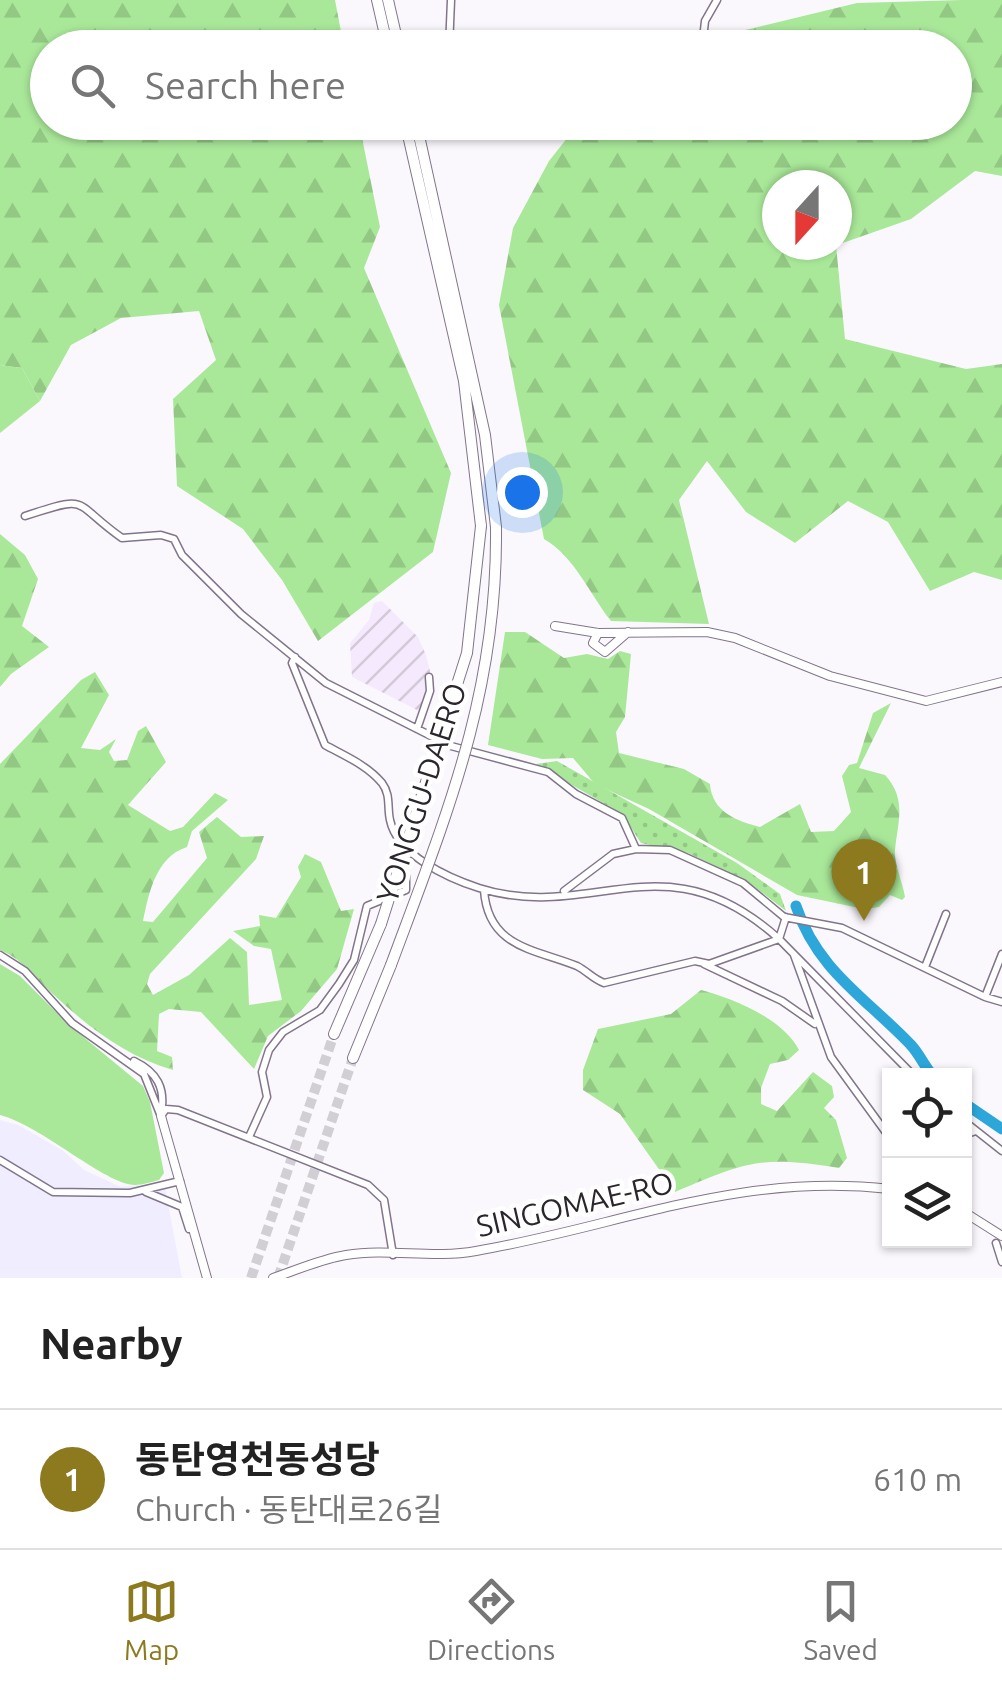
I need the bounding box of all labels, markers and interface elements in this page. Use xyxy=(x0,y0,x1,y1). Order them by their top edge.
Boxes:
search box xyxy=(30,30,972,140)
icon: search xyxy=(65,58,120,113)
text: Search here xyxy=(145,64,346,106)
north arrow xyxy=(762,170,852,260)
your location xyxy=(497,467,548,518)
street label: YONGGU-DAERO xyxy=(369,678,473,907)
pin: 1 xyxy=(832,838,896,921)
map controls xyxy=(882,1068,972,1248)
button: locate xyxy=(882,1068,972,1158)
button: layers xyxy=(882,1158,972,1248)
street label: SINGOMAE-RO xyxy=(473,1165,677,1243)
text: Nearby xyxy=(40,1320,183,1367)
text: 동탄영천동성당 xyxy=(135,1438,380,1480)
text: 1 xyxy=(63,1461,82,1497)
text: 610 m xyxy=(873,1461,962,1497)
text: Church · 동탄대로26길 xyxy=(135,1491,442,1527)
tab: Map xyxy=(124,1574,179,1665)
tab: Directions xyxy=(427,1574,555,1665)
tab: Saved xyxy=(803,1574,878,1665)

